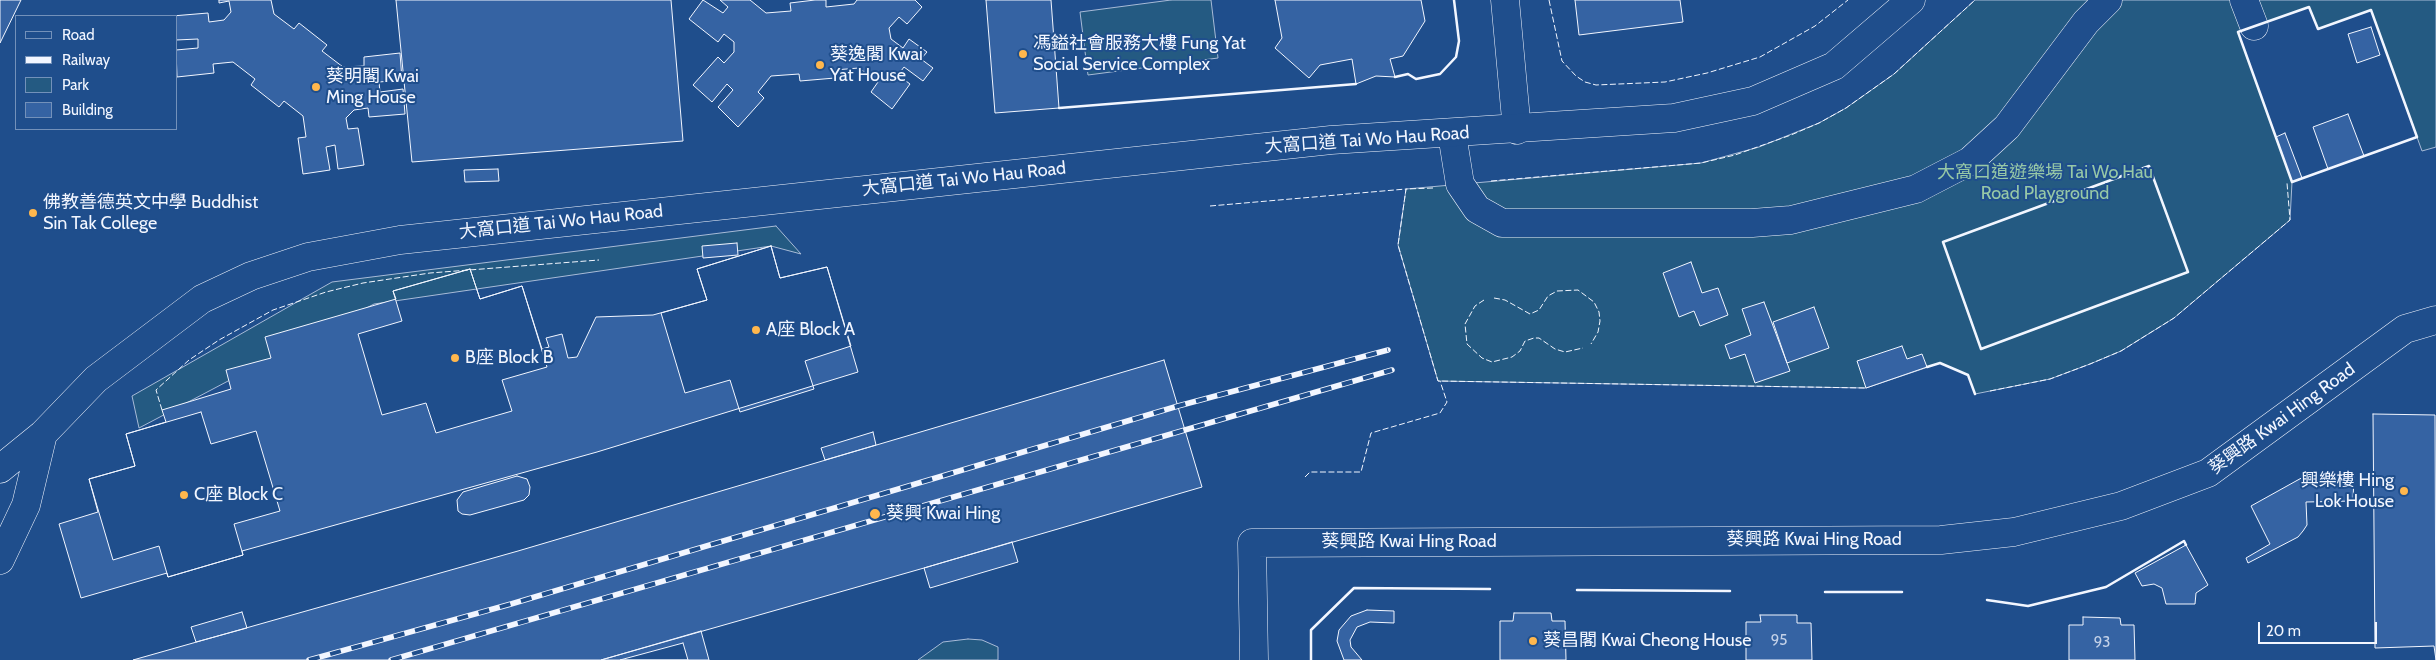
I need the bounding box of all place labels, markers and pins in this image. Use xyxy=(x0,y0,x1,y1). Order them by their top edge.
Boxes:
place label: 馮鎰社會服務大樓 Fung Yat Social Service Complex xyxy=(1033,33,1246,76)
place label: 葵逸閣 Kwai Yat House xyxy=(830,44,923,86)
marker: 馮鎰社會服務大樓 Fung Yat Social Service Complex xyxy=(1017,48,1029,60)
marker: 葵逸閣 Kwai Yat House xyxy=(814,59,826,71)
place label: 葵明閣 Kwai Ming House xyxy=(326,66,419,108)
marker: 葵明閣 Kwai Ming House xyxy=(310,81,322,93)
place label: 佛教善德英文中學 Buddhist Sin Tak College xyxy=(43,192,258,234)
marker: 佛教善德英文中學 Buddhist Sin Tak College xyxy=(27,207,39,219)
place label: A座 Block A xyxy=(766,319,855,341)
marker: A座 Block A xyxy=(750,324,762,336)
place label: B座 Block B xyxy=(465,347,554,369)
marker: B座 Block B xyxy=(449,352,461,364)
place label: 興樂樓 Hing Lok House xyxy=(2301,470,2394,512)
place label: C座 Block C xyxy=(194,484,283,506)
marker: 興樂樓 Hing Lok House xyxy=(2398,485,2410,497)
marker: C座 Block C xyxy=(178,489,190,501)
place label: 葵興 Kwai Hing xyxy=(886,503,1000,525)
marker: 葵興 Kwai Hing xyxy=(868,507,882,521)
place label: 葵昌閣 Kwai Cheong House xyxy=(1543,630,1751,652)
marker: 葵昌閣 Kwai Cheong House xyxy=(1527,635,1539,647)

